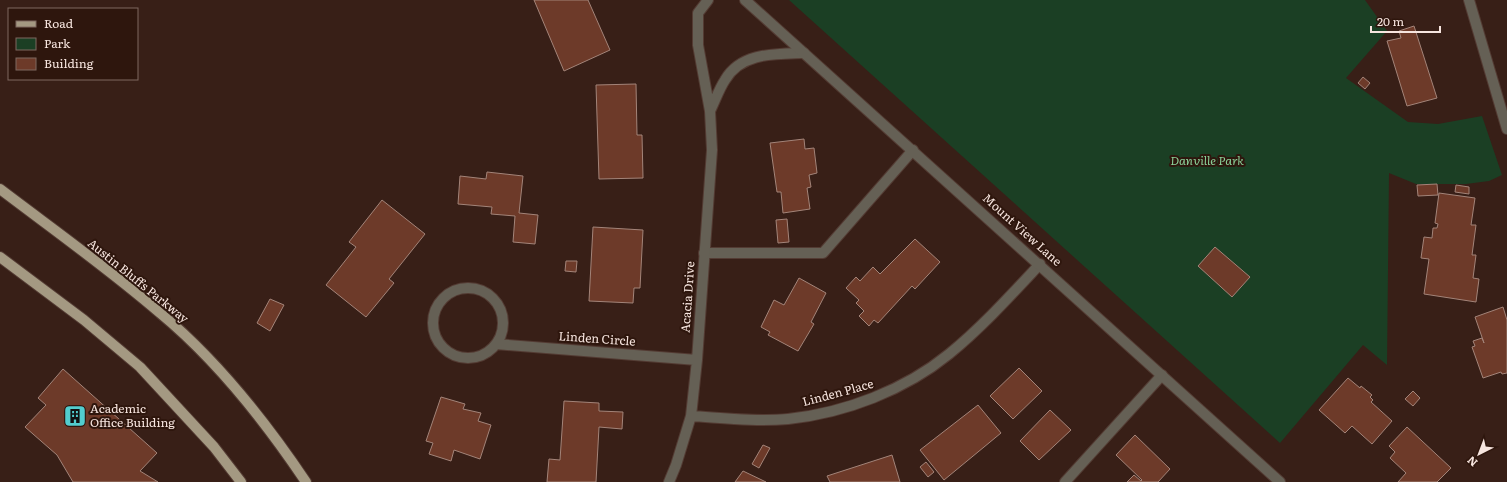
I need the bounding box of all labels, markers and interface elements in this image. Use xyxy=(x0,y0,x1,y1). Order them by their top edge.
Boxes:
legend xyxy=(8,8,138,80)
scale bar xyxy=(1371,8,1440,34)
text: 20 m xyxy=(1377,12,1404,30)
text: Road xyxy=(44,14,74,32)
text: Park xyxy=(44,34,71,52)
text: Building xyxy=(44,54,94,72)
park label: Danville Park xyxy=(1170,151,1244,169)
street label: Mount View Lane xyxy=(979,189,1066,270)
street label: Austin Bluffs Parkway xyxy=(84,234,193,327)
street label: Acacia Drive xyxy=(676,261,698,333)
street label: Linden Circle xyxy=(558,326,636,350)
street label: Linden Place xyxy=(800,374,875,410)
place label: Academic Office Building xyxy=(90,399,175,431)
building icon: Academic Office Building xyxy=(62,403,88,429)
north arrow xyxy=(1459,434,1499,474)
text: N xyxy=(1463,453,1480,471)

